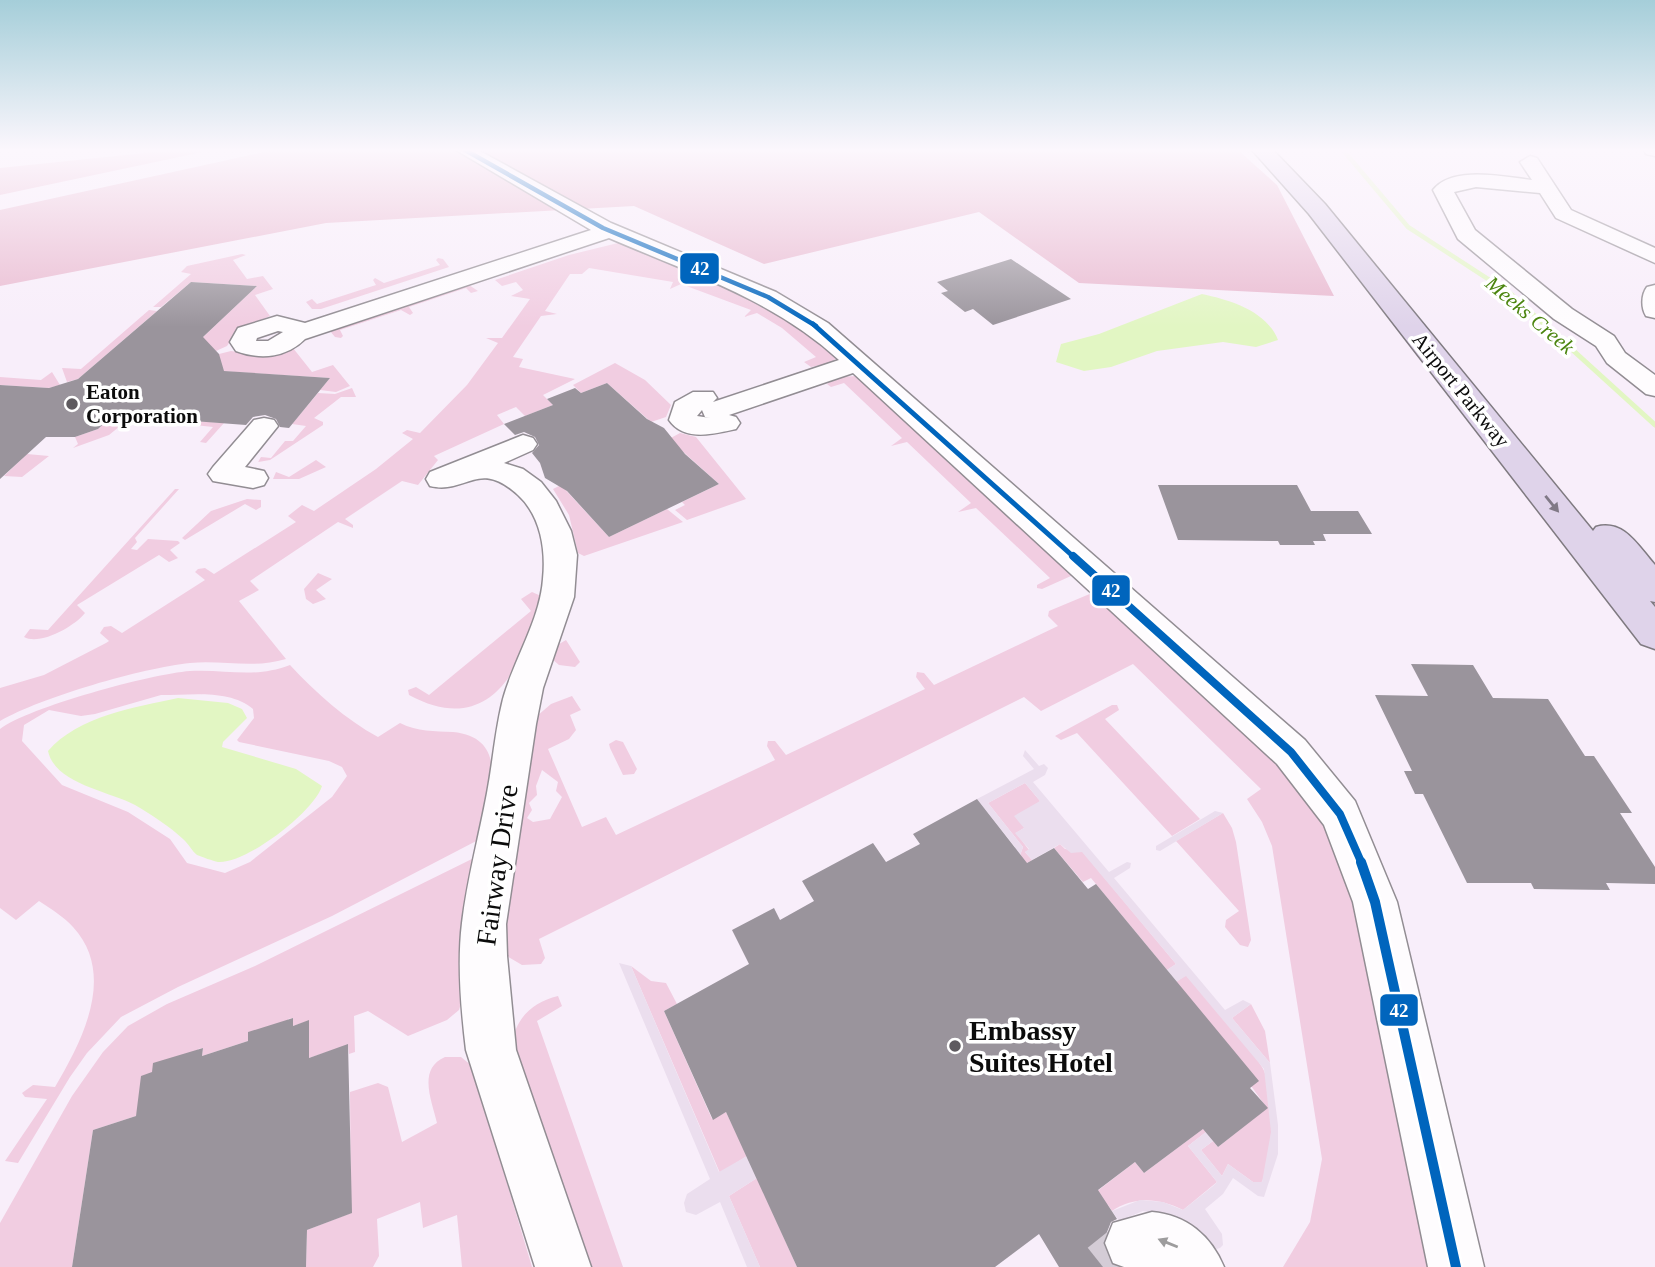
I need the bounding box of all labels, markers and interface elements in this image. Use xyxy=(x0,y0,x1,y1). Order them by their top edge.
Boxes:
line badge: 42 xyxy=(679,252,720,285)
text: 42 xyxy=(691,258,710,279)
water label: Meeks Creek xyxy=(1480,270,1580,359)
street label: Airport Parkway xyxy=(1407,328,1515,453)
place label: Eaton Corporation xyxy=(86,380,198,428)
marker: Eaton Corporation xyxy=(64,396,80,412)
one-way arrow xyxy=(1544,495,1558,513)
line badge: 42 xyxy=(1091,574,1131,607)
text: 42 xyxy=(1102,580,1121,601)
street label: Fairway Drive xyxy=(470,782,524,948)
line badge: 42 xyxy=(1379,993,1419,1027)
text: 42 xyxy=(1390,1000,1409,1021)
place label: Embassy Suites Hotel xyxy=(969,1015,1113,1078)
marker: Embassy Suites Hotel xyxy=(947,1038,963,1054)
one-way arrow xyxy=(1158,1238,1179,1249)

